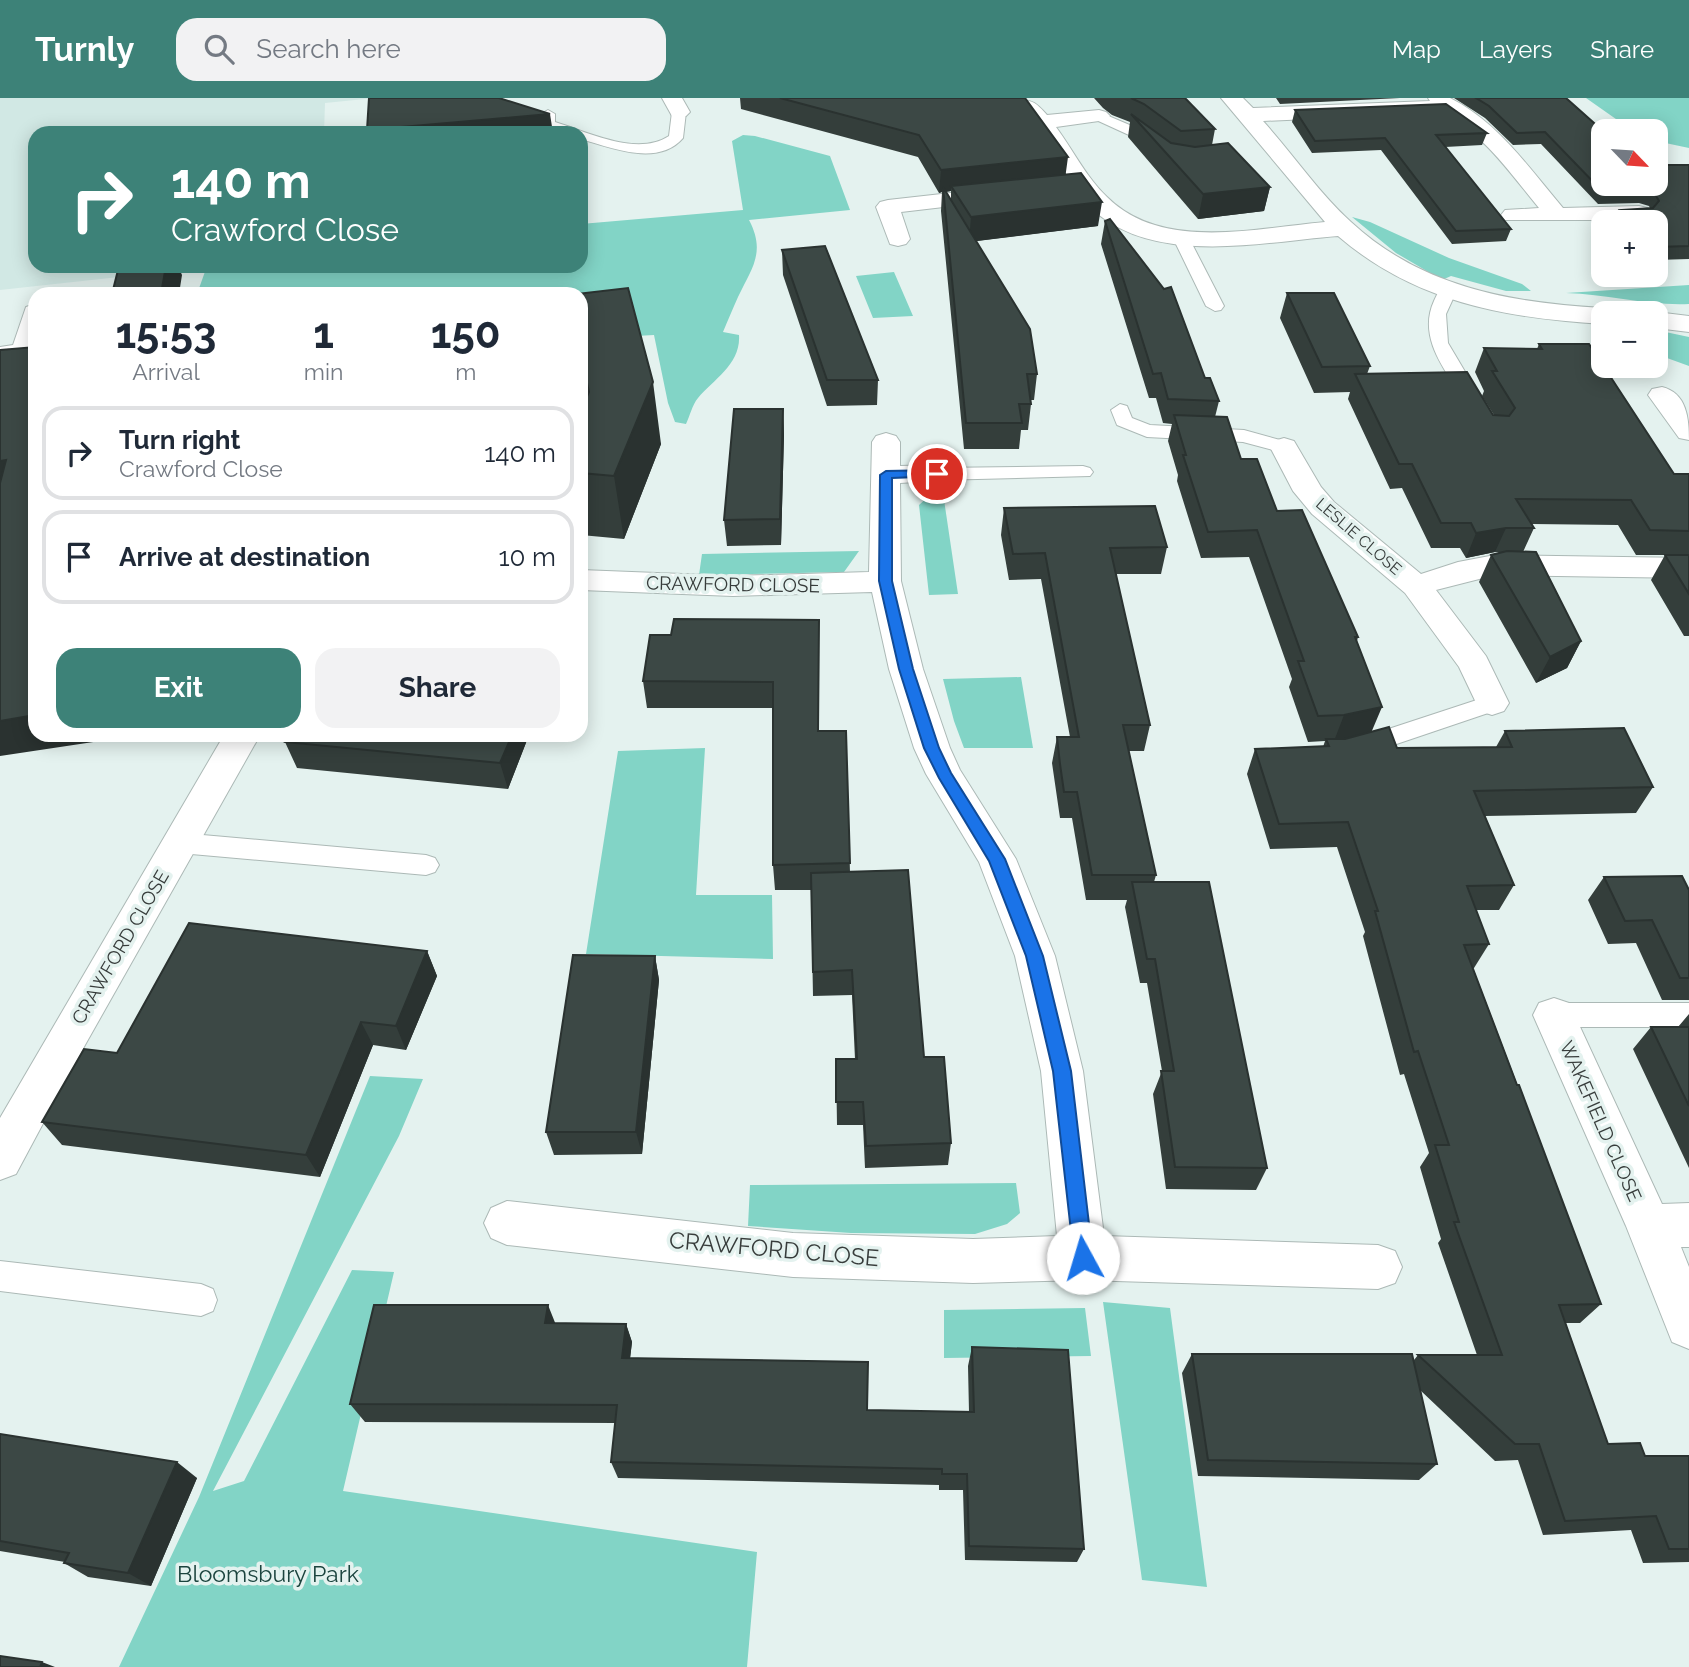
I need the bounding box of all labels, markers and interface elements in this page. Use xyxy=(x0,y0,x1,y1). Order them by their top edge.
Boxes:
search box xyxy=(176,18,666,81)
text: Turnly xyxy=(35,30,134,69)
icon: search xyxy=(200,30,238,68)
text: Search here xyxy=(256,34,401,64)
text: Map xyxy=(1392,35,1441,64)
text: Layers xyxy=(1479,35,1552,64)
text: Share xyxy=(1590,35,1654,64)
north arrow xyxy=(1591,119,1668,196)
map controls xyxy=(1591,119,1668,378)
text: 140 m xyxy=(171,152,311,209)
icon: right xyxy=(56,154,147,245)
button: + xyxy=(1591,210,1668,287)
text: Crawford Close xyxy=(171,211,399,248)
button: − xyxy=(1591,301,1668,378)
text: 15:53 xyxy=(115,309,216,358)
text: 1 xyxy=(313,309,334,358)
text: 150 xyxy=(431,309,501,358)
text: Arrival xyxy=(132,358,200,385)
text: min xyxy=(304,358,343,385)
text: m xyxy=(455,358,476,385)
text: Turn right xyxy=(119,425,240,455)
icon: right xyxy=(60,434,98,472)
text: 140 m xyxy=(484,438,556,468)
pin xyxy=(907,444,967,504)
text: Crawford Close xyxy=(119,455,283,482)
icon: arrive xyxy=(918,455,956,493)
street label: LESLIE CLOSE xyxy=(1312,494,1406,579)
icon: arrive xyxy=(60,538,98,576)
text: Arrive at destination xyxy=(119,542,370,572)
text: 10 m xyxy=(498,542,556,572)
street label: CRAWFORD CLOSE xyxy=(646,571,820,597)
button: Exit xyxy=(56,648,301,728)
button: Share xyxy=(315,648,560,728)
street label: CRAWFORD CLOSE xyxy=(67,866,173,1028)
street label: WAKEFIELD CLOSE xyxy=(1556,1037,1646,1205)
position arrow xyxy=(1046,1221,1120,1295)
street label: CRAWFORD CLOSE xyxy=(668,1226,880,1271)
park label: Bloomsbury Park xyxy=(177,1560,359,1587)

